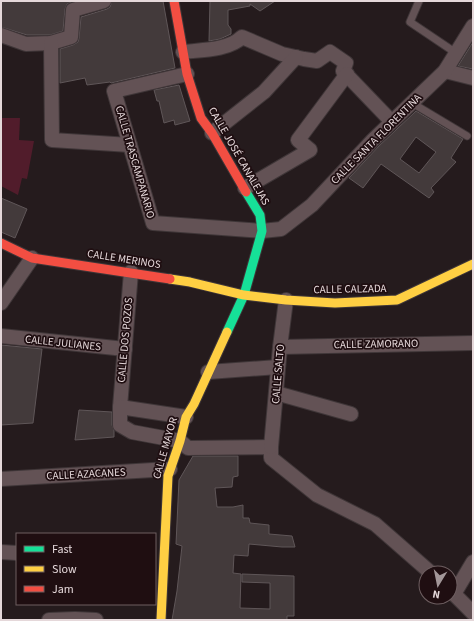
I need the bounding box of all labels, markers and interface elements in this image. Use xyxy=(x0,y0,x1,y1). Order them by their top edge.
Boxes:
street label: CALLE SANTA FLORENTINA xyxy=(327,90,425,188)
street label: CALLE TRASCAMPANARIO xyxy=(112,104,158,220)
street label: CALLE JOSÉ CANALEJAS xyxy=(205,104,273,208)
street label: CALLE MERINOS xyxy=(86,246,162,272)
street label: CALLE CALZADA xyxy=(313,281,387,297)
street label: CALLE DOS POZOS xyxy=(114,297,136,383)
street label: CALLE JULIANES xyxy=(24,332,102,354)
street label: CALLE ZAMORANO xyxy=(334,336,418,352)
street label: CALLE SALTO xyxy=(268,344,288,404)
street label: CALLE MAYOR xyxy=(149,415,181,481)
street label: CALLE AZACANES xyxy=(46,464,126,484)
legend xyxy=(16,533,156,605)
text: Fast xyxy=(52,541,72,558)
text: Slow xyxy=(52,561,77,578)
north arrow xyxy=(418,565,458,605)
text: Jam xyxy=(52,581,74,598)
text: N xyxy=(431,586,441,602)

